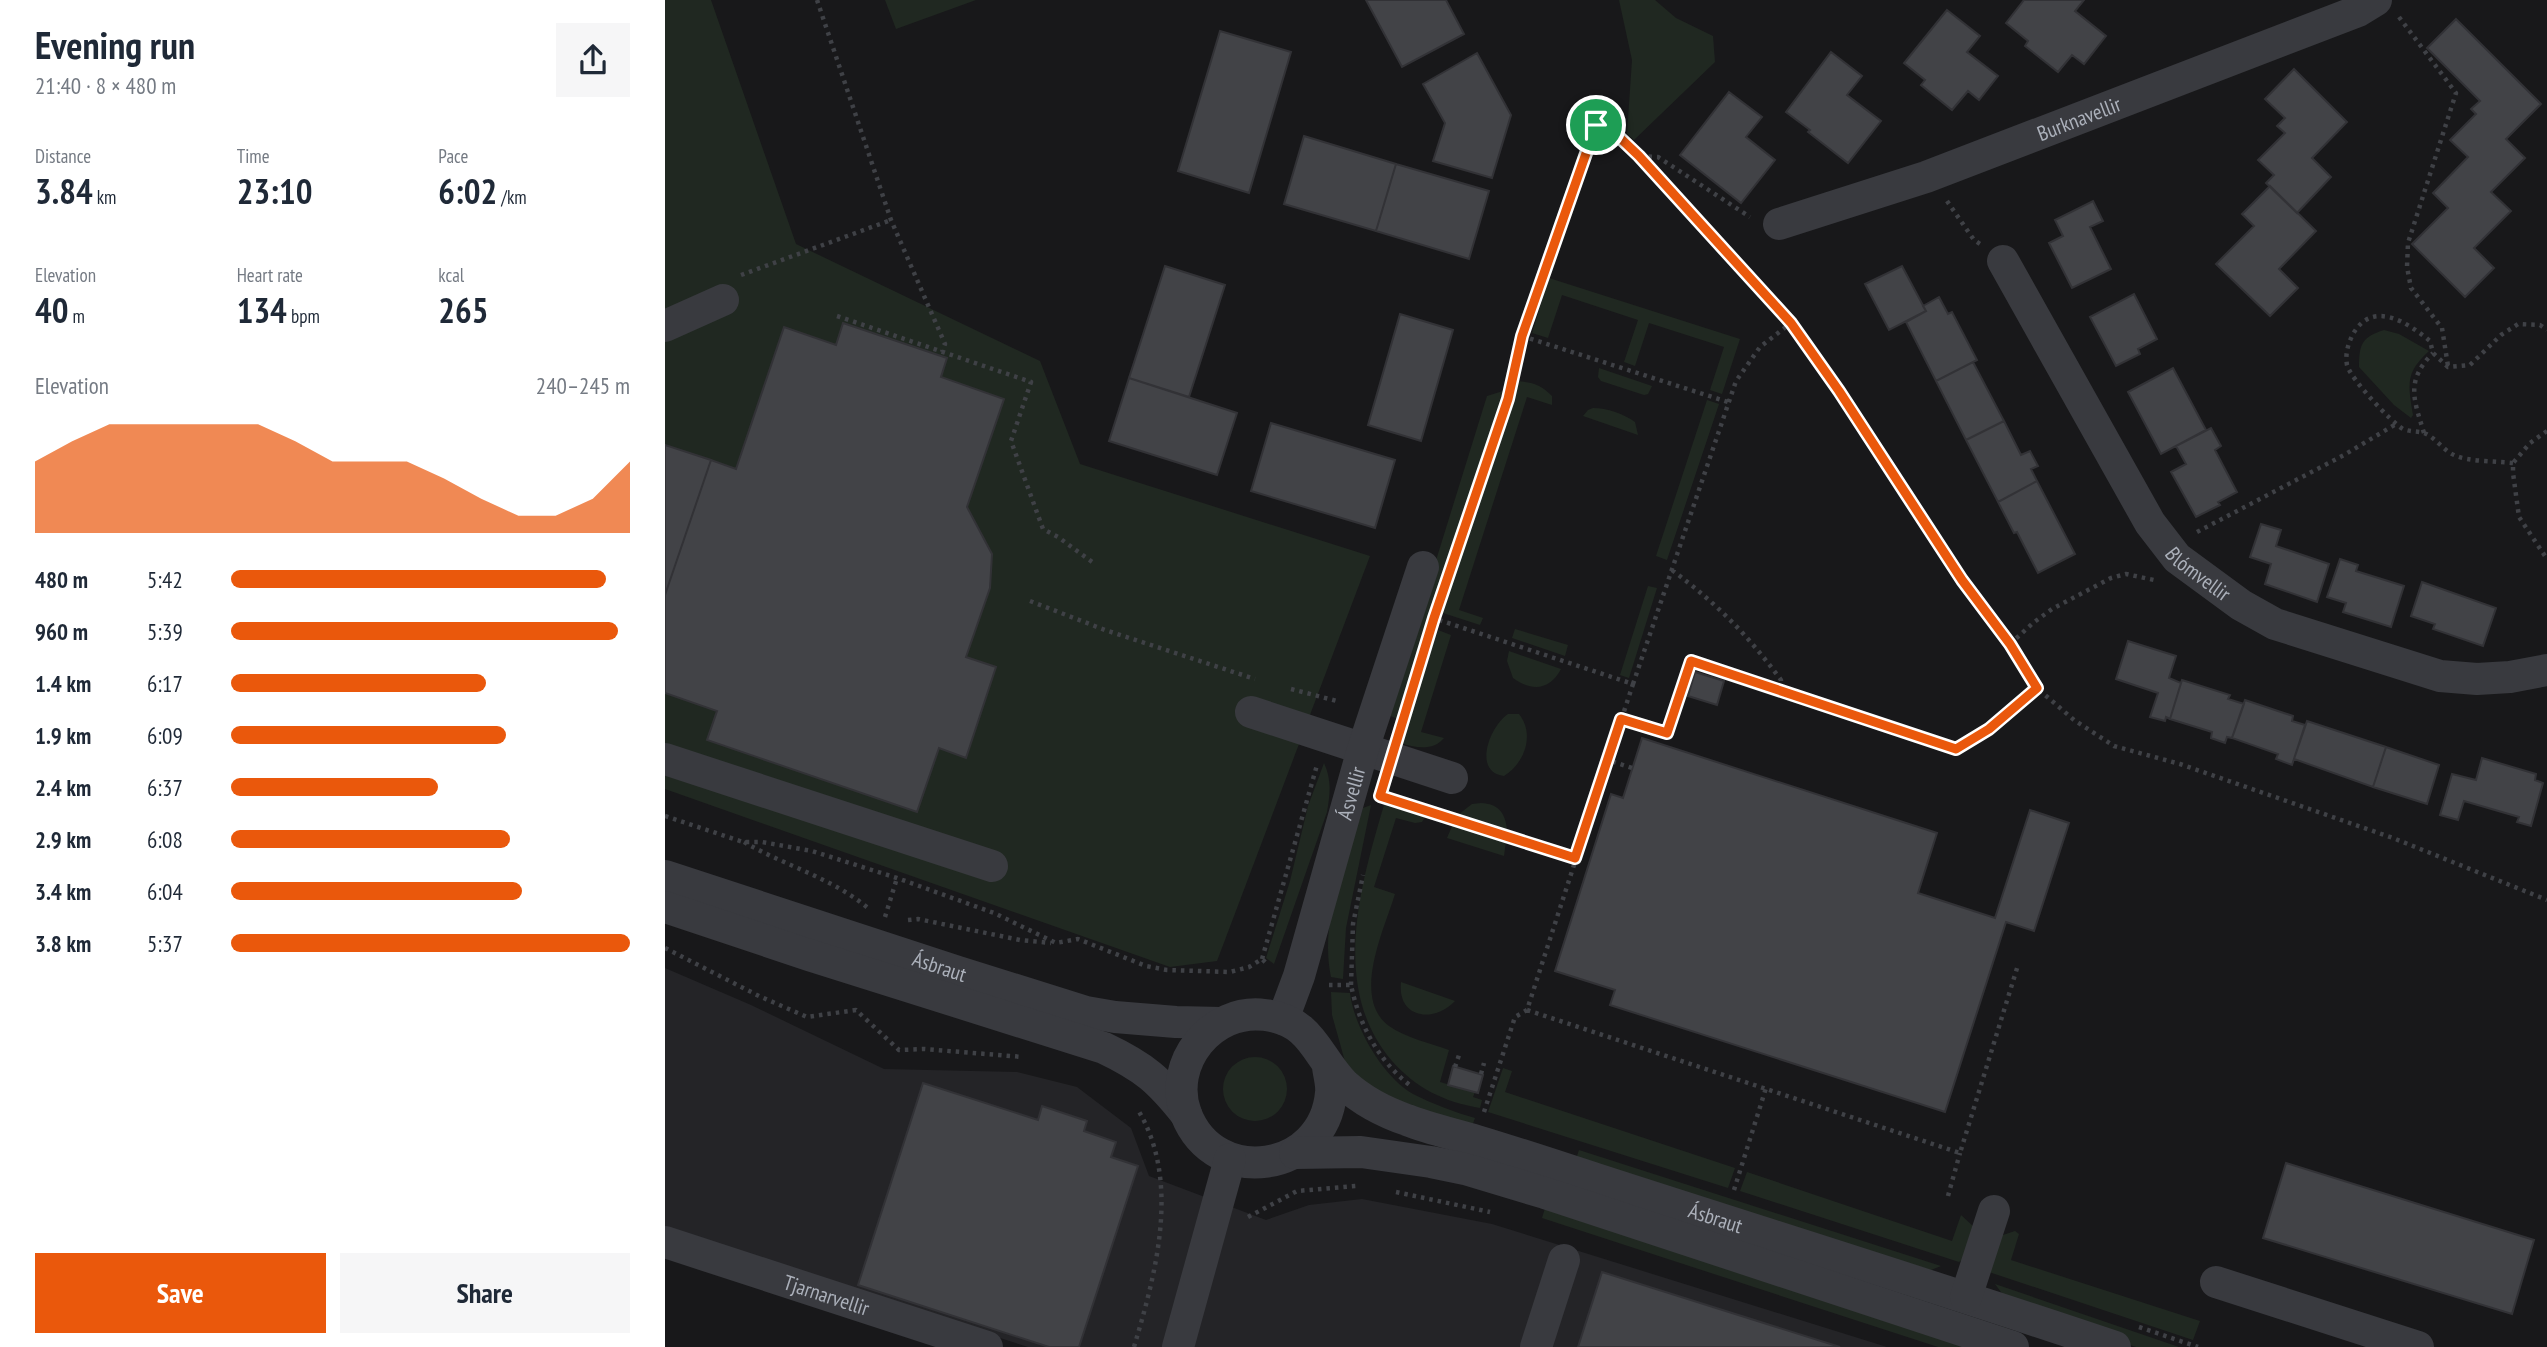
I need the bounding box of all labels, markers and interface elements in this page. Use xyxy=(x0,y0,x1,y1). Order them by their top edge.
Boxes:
text: Evening run xyxy=(35,20,195,69)
button: share xyxy=(556,23,630,97)
text: 21:40 · 8 × 480 m xyxy=(35,71,176,100)
street label: Burknavellir xyxy=(2033,90,2125,147)
pin xyxy=(1566,95,1626,155)
icon: arrive xyxy=(1577,106,1615,144)
text: Distance xyxy=(35,144,91,168)
text: Time xyxy=(237,144,270,168)
text: Pace xyxy=(438,144,468,168)
text: 3.84 xyxy=(35,168,93,214)
text: 23:10 xyxy=(237,168,312,214)
text: 6:02 xyxy=(438,168,497,214)
text: km xyxy=(93,185,116,209)
text: /km xyxy=(497,185,527,209)
text: Elevation xyxy=(35,263,96,287)
text: Heart rate xyxy=(237,263,303,287)
text: kcal xyxy=(438,263,464,287)
text: 40 xyxy=(35,287,68,333)
text: 134 xyxy=(237,287,287,333)
text: 265 xyxy=(438,287,489,333)
text: m xyxy=(68,304,85,328)
text: bpm xyxy=(287,304,320,328)
text: Elevation xyxy=(35,371,109,400)
text: 240–245 m xyxy=(536,371,630,400)
street label: Blómvellir xyxy=(2160,541,2236,607)
text: 480 m xyxy=(35,565,88,594)
text: 5:42 xyxy=(147,565,183,594)
text: 960 m xyxy=(35,617,88,646)
text: 5:39 xyxy=(147,617,183,646)
text: 1.4 km xyxy=(35,669,91,698)
text: 6:17 xyxy=(147,669,183,698)
text: 1.9 km xyxy=(35,721,91,750)
text: 6:09 xyxy=(147,721,183,750)
street label: Ásvellir xyxy=(1330,763,1371,823)
text: 2.4 km xyxy=(35,773,91,802)
text: 6:37 xyxy=(147,773,183,802)
text: 2.9 km xyxy=(35,825,91,854)
text: 6:08 xyxy=(147,825,183,854)
text: 3.4 km xyxy=(35,877,91,906)
text: 6:04 xyxy=(147,877,183,906)
text: 3.8 km xyxy=(35,929,91,958)
text: 5:37 xyxy=(147,929,183,958)
street label: Ásbraut xyxy=(909,945,970,987)
street label: Ásbraut xyxy=(1685,1196,1746,1239)
button: Save xyxy=(35,1253,326,1333)
button: Share xyxy=(340,1253,630,1333)
street label: Tjarnarvellir xyxy=(780,1268,873,1321)

